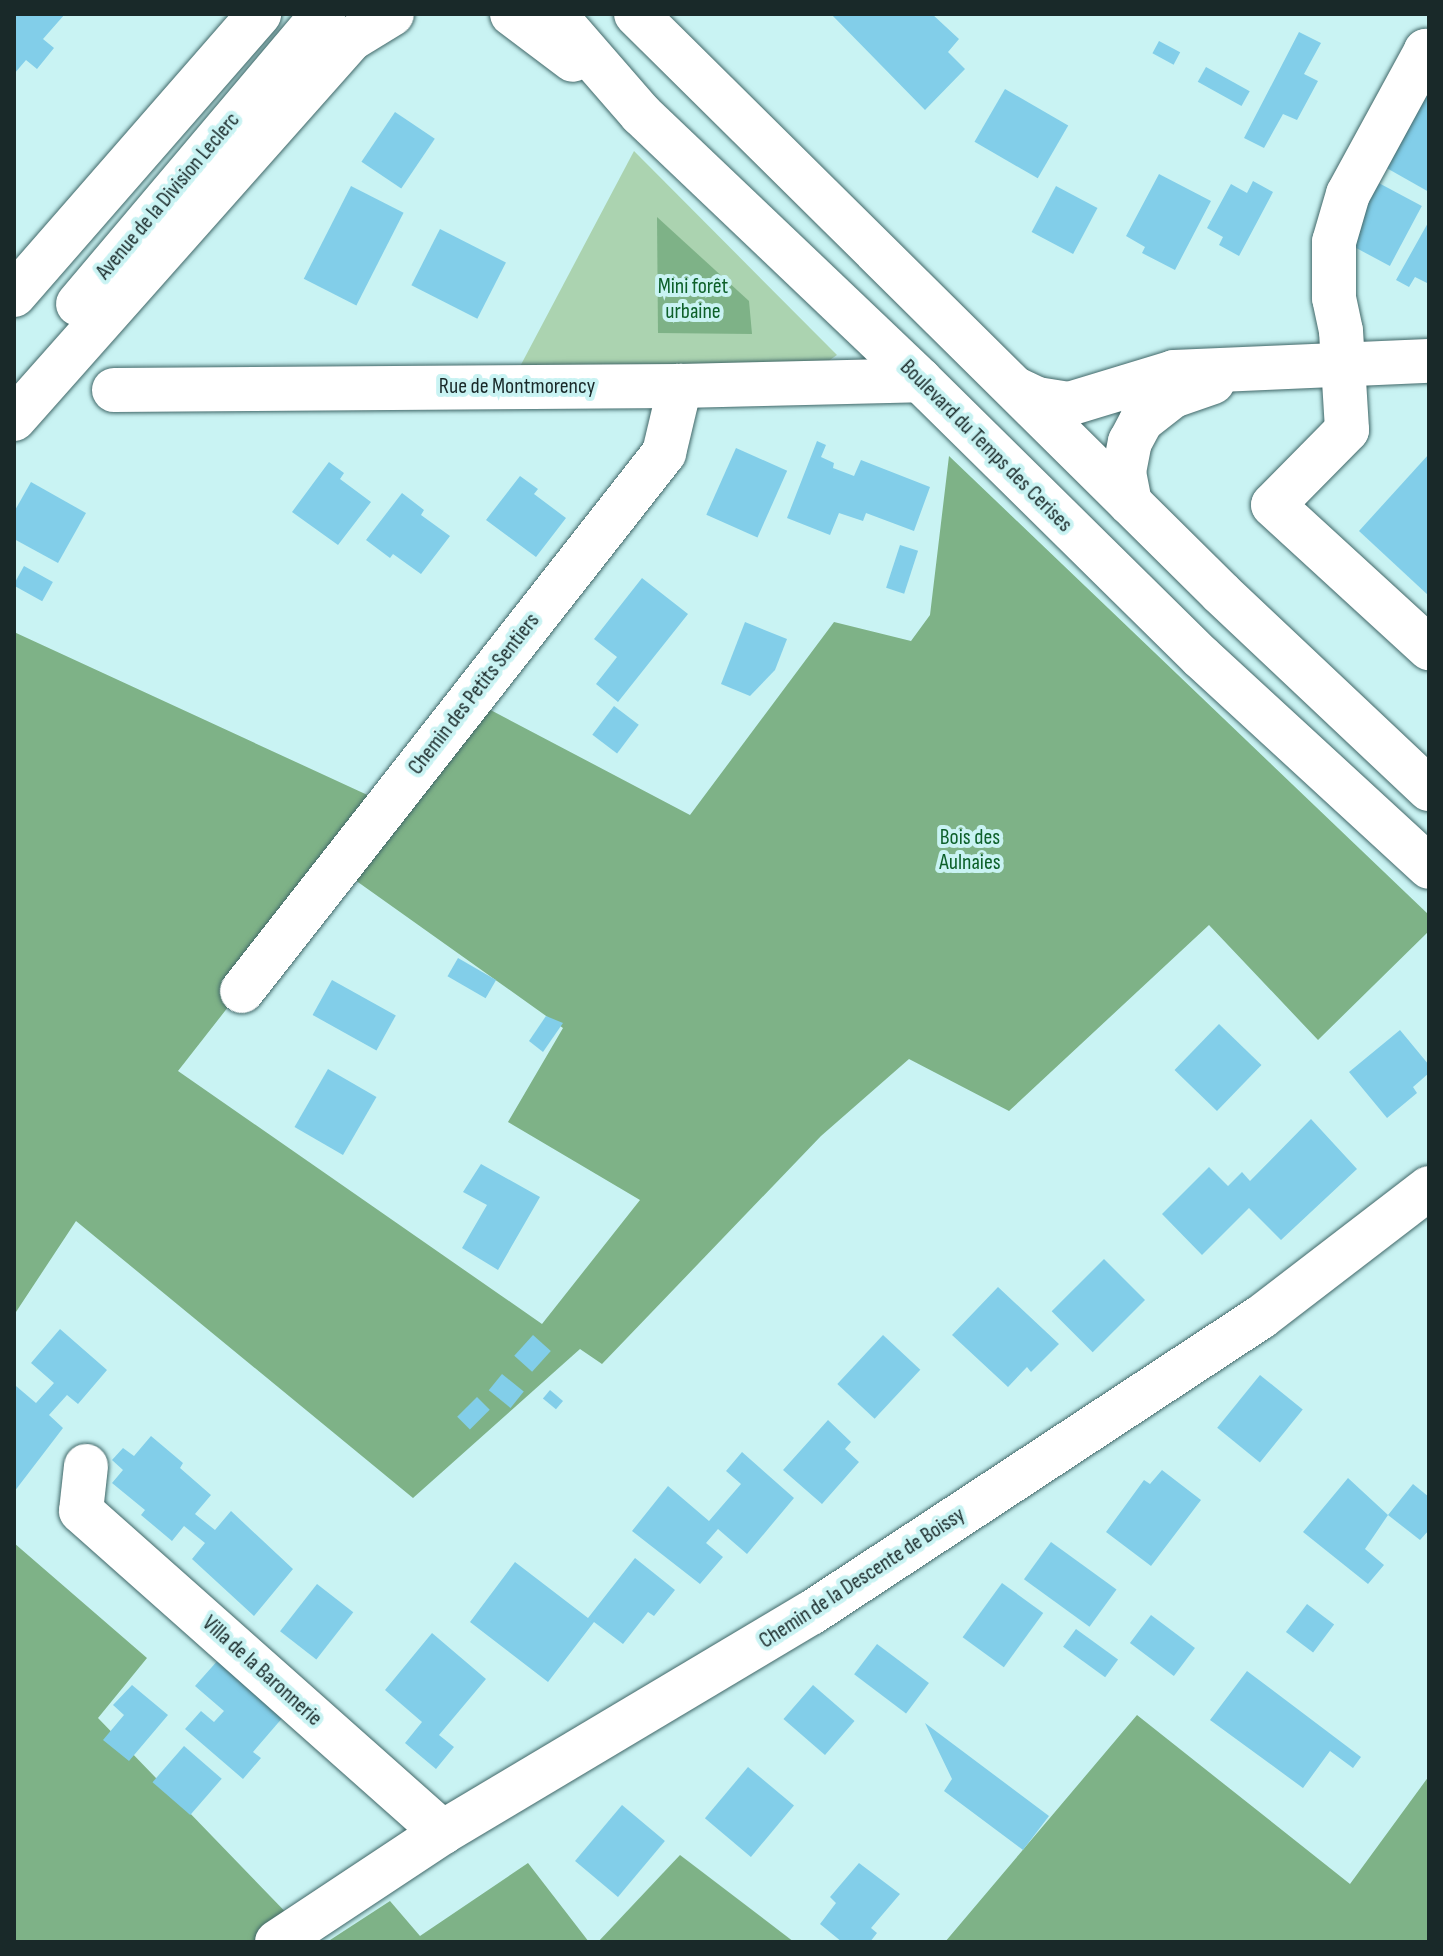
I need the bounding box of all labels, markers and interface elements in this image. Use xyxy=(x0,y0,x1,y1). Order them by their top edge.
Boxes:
street label: Avenue de la Division Leclerc xyxy=(91,107,245,285)
park label: Mini forêt urbaine xyxy=(658,273,728,324)
street label: Boulevard du Temps des Cerises xyxy=(894,354,1078,538)
street label: Rue de Montmorency xyxy=(439,374,595,400)
street label: Chemin des Petits Sentiers xyxy=(403,608,545,780)
park label: Bois des Aulnaies xyxy=(939,824,1001,876)
street label: Chemin de la Descente de Boissy xyxy=(754,1502,970,1654)
street label: Villa de la Baronnerie xyxy=(197,1610,327,1732)

